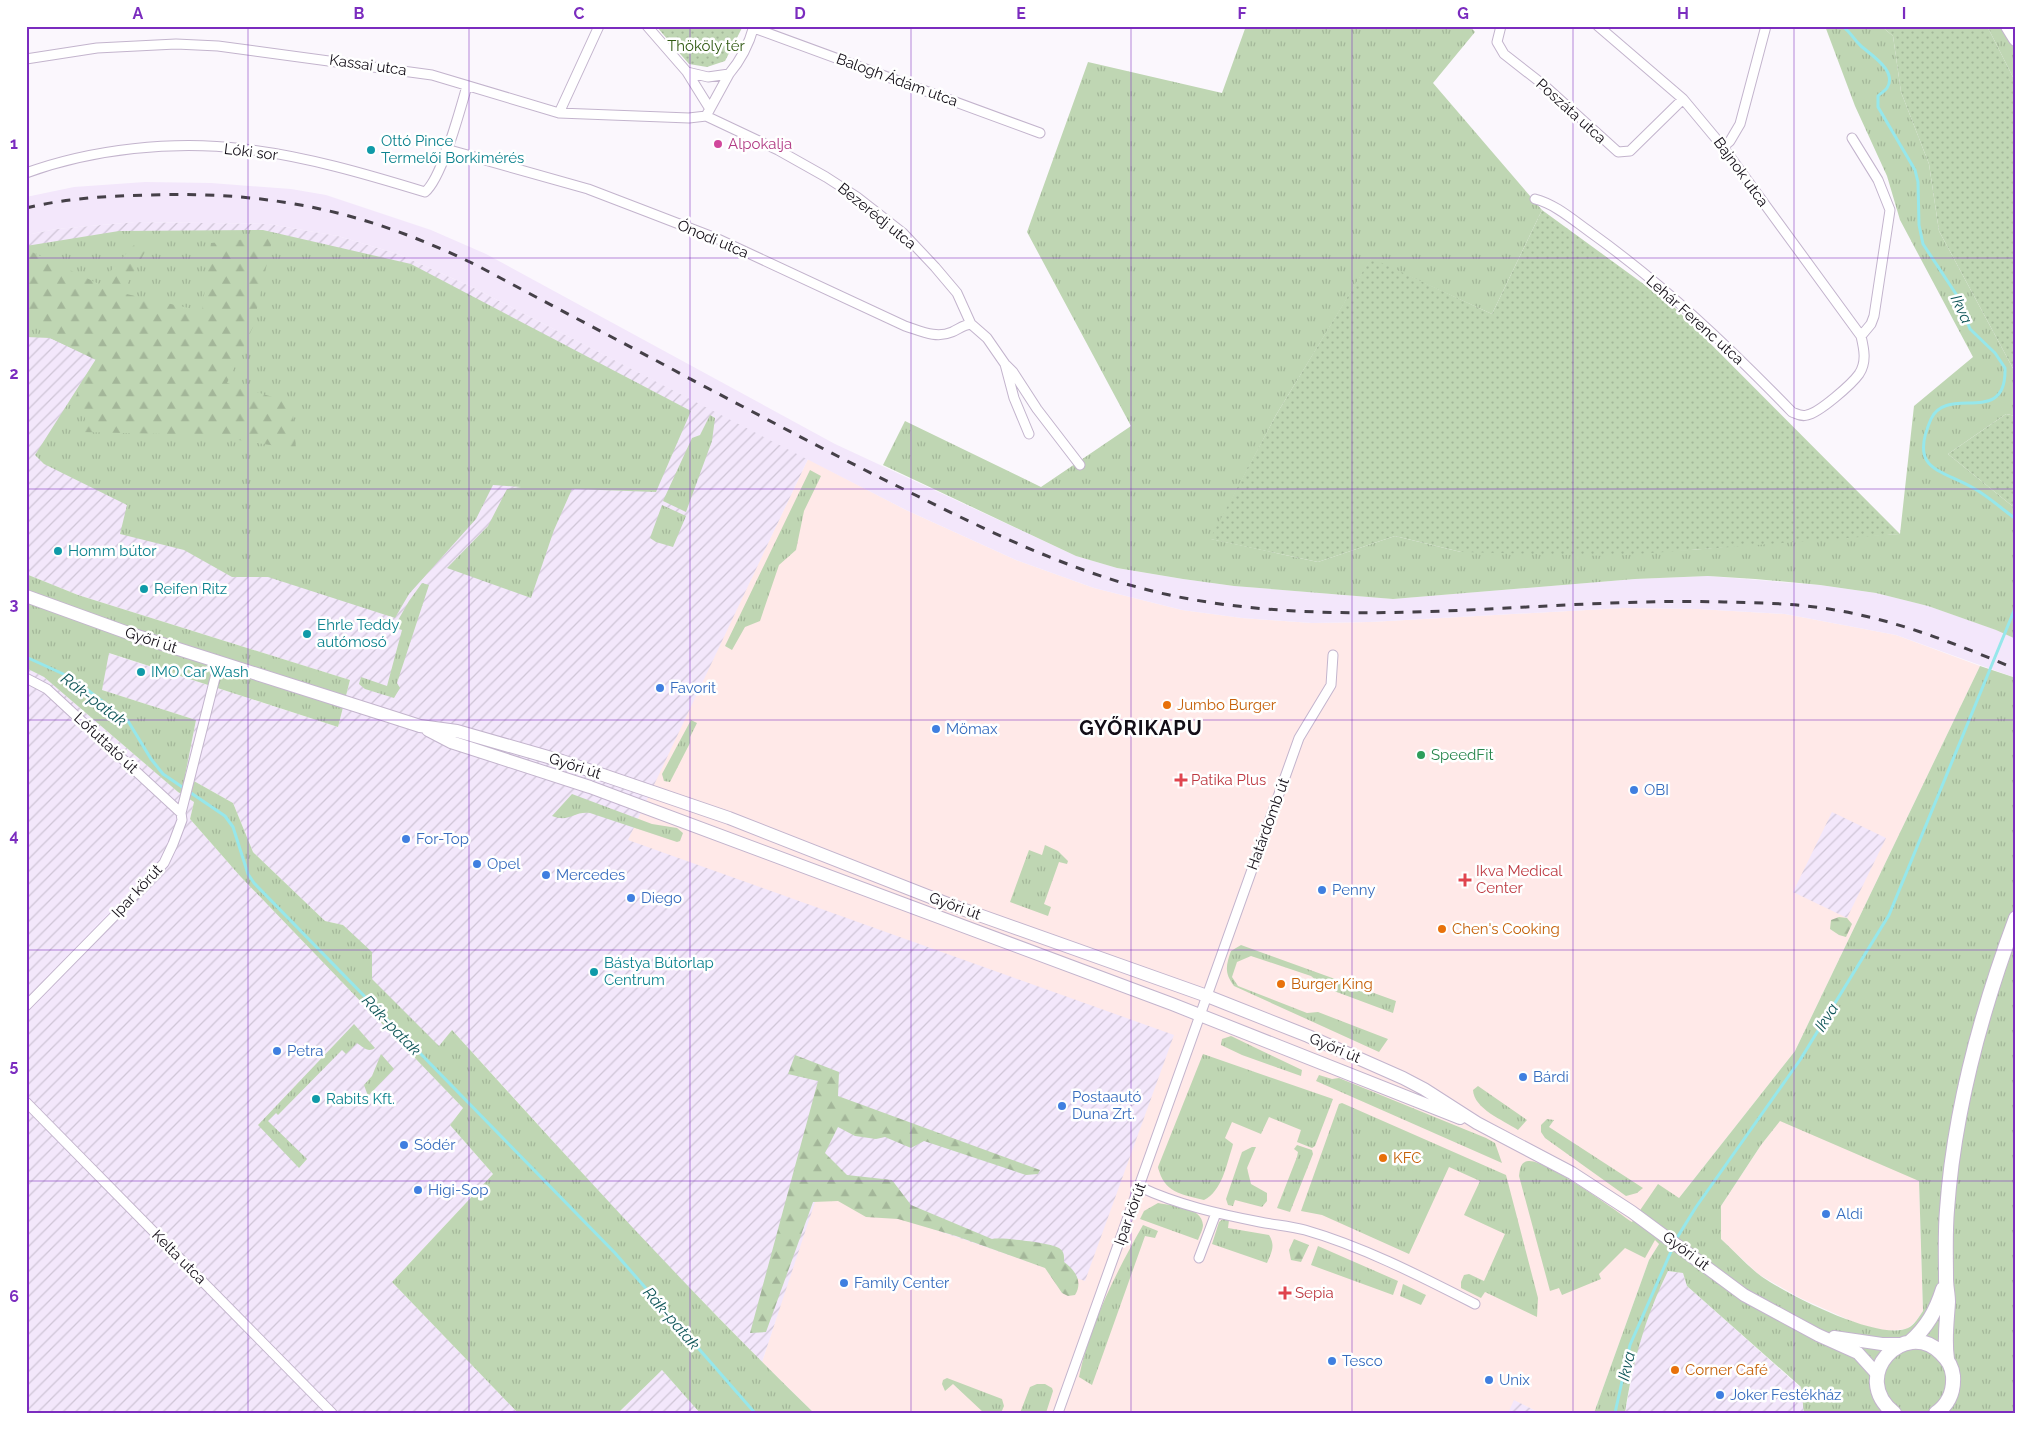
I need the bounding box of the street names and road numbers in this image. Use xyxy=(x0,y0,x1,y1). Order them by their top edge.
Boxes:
street label: Balogh Ádám utca xyxy=(834,50,960,110)
street label: Kassai utca xyxy=(328,51,408,79)
street label: Poszáta utca xyxy=(1532,75,1610,147)
street label: Bajnok utca xyxy=(1710,134,1772,210)
street label: Lóki sor xyxy=(223,140,280,164)
street label: Bezerédj utca xyxy=(834,179,920,253)
street label: Ónodi utca xyxy=(675,216,751,262)
street label: Lehár Ferenc utca xyxy=(1643,271,1747,369)
street label: Győri út xyxy=(123,623,179,657)
street label: Lófuttató út xyxy=(70,709,142,777)
street label: Győri út xyxy=(547,749,603,783)
street label: Határdomb út xyxy=(1243,776,1293,872)
street label: Ipar körút xyxy=(108,861,166,921)
street label: Győri út xyxy=(927,888,983,924)
street label: Győri út xyxy=(1307,1029,1363,1067)
street label: Ipar körút xyxy=(1110,1180,1150,1248)
street label: Kelta utca xyxy=(148,1226,210,1288)
street label: Győri út xyxy=(1659,1228,1713,1274)

